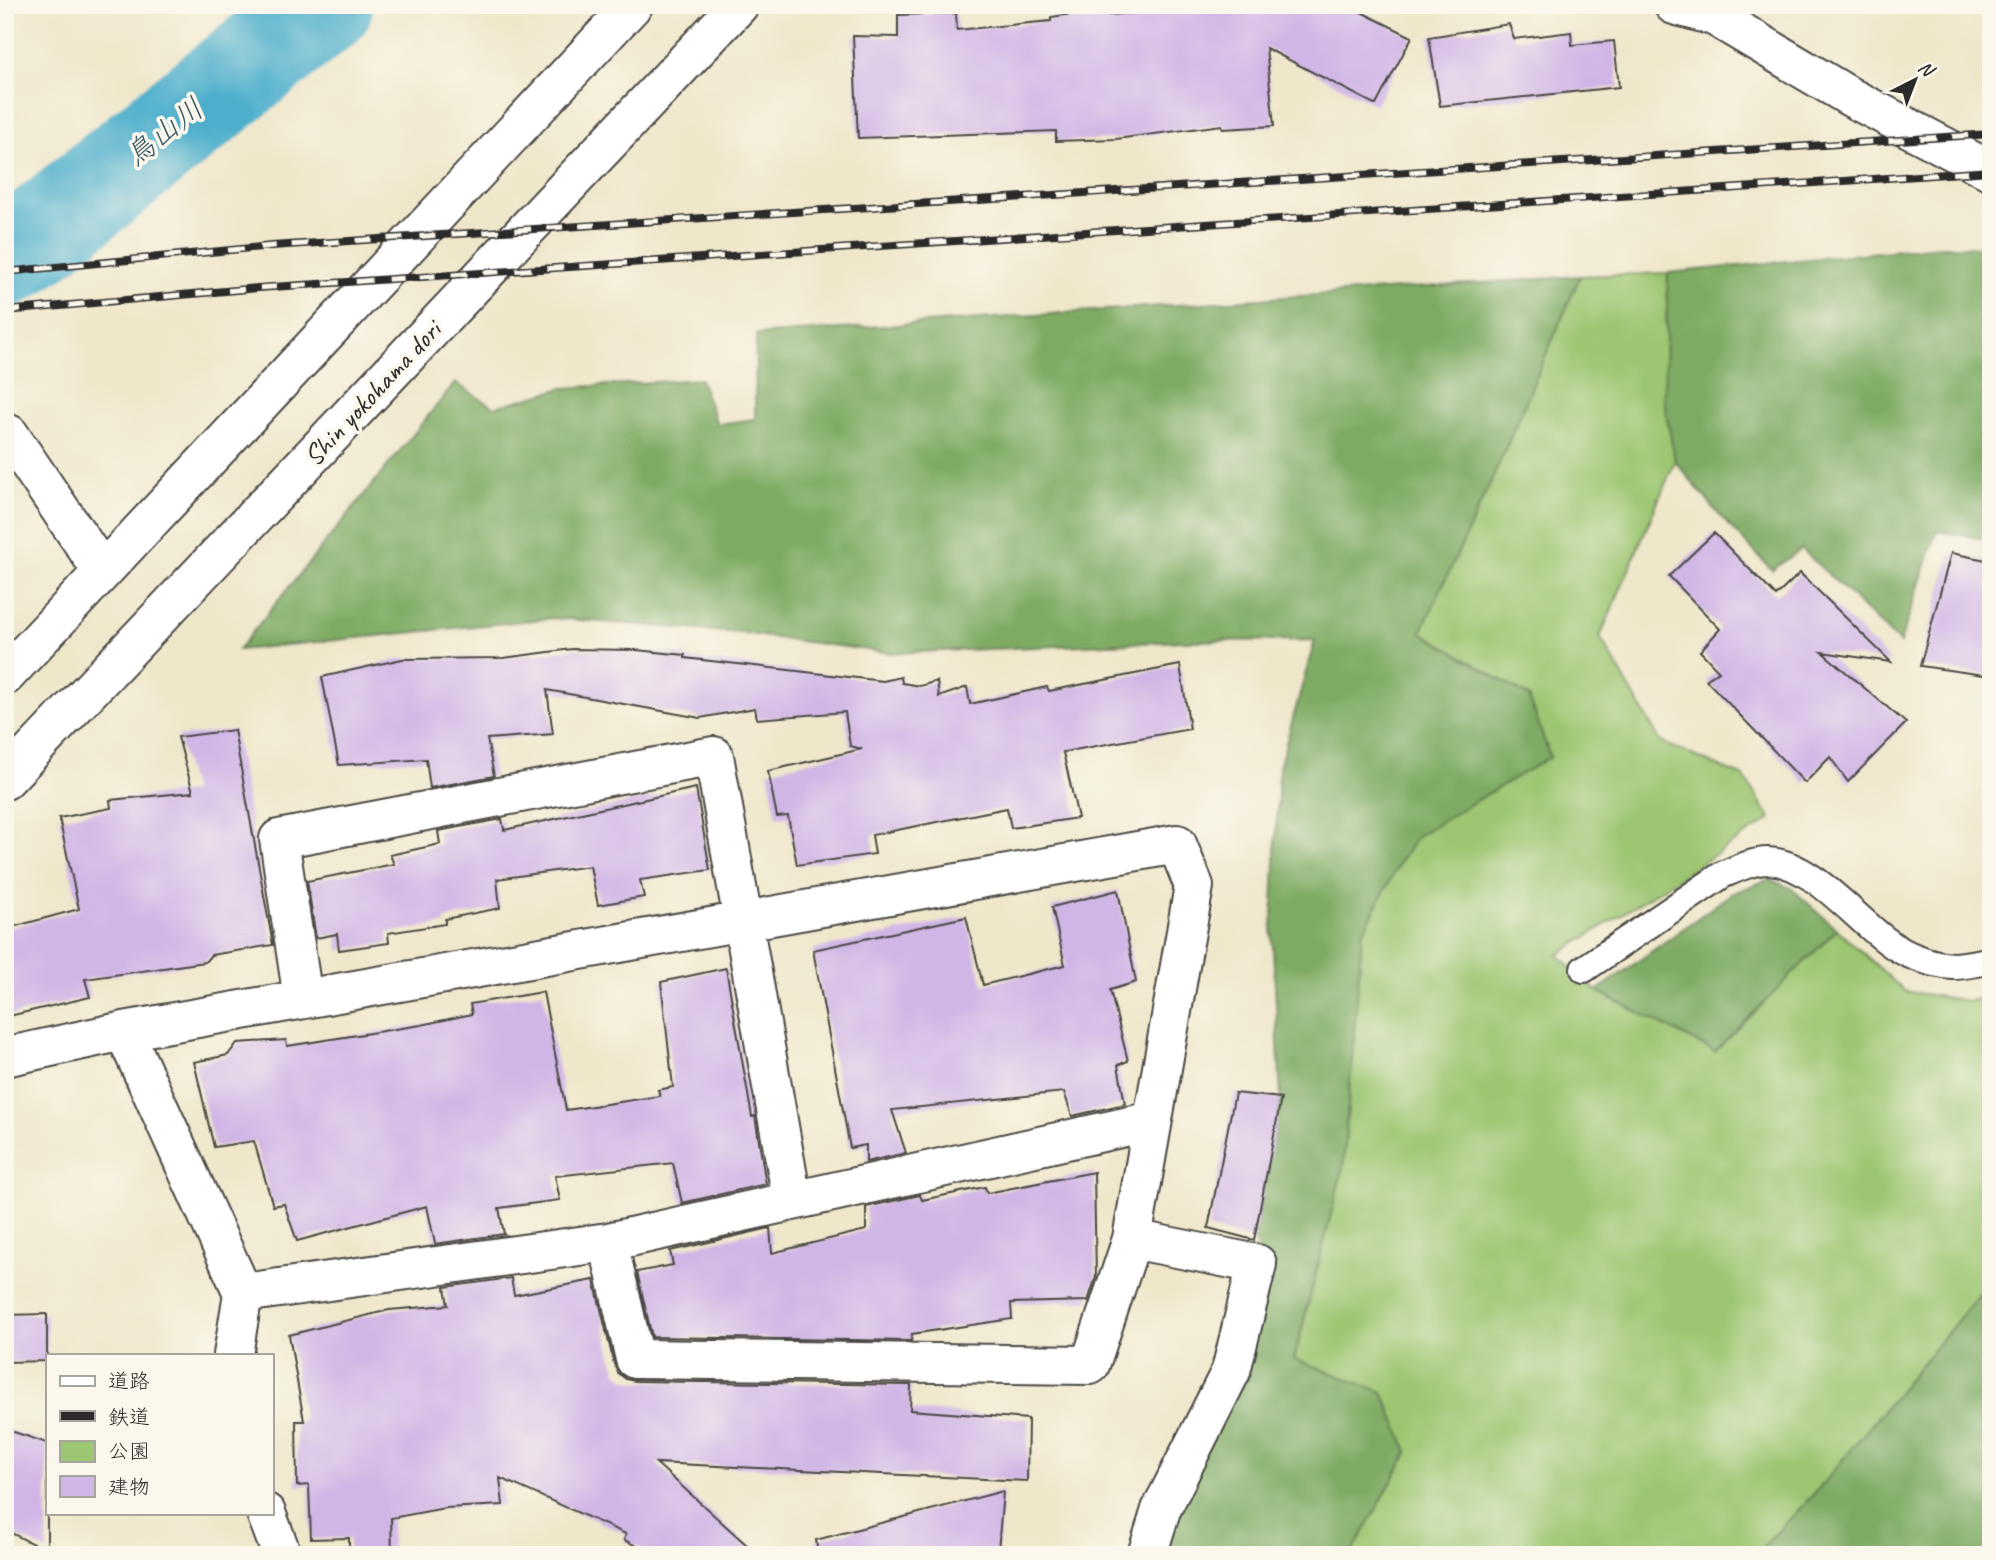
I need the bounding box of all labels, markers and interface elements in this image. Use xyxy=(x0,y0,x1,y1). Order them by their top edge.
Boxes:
north arrow xyxy=(1881,46,1951,116)
text: N xyxy=(1913,55,1941,83)
water label: 鳥山川 xyxy=(117,89,211,175)
street label: Shin yokohama dori xyxy=(296,310,451,473)
legend xyxy=(46,1354,273,1514)
text: 道路 xyxy=(108,1368,150,1394)
text: 鉄道 xyxy=(108,1404,150,1430)
text: 公園 xyxy=(108,1438,150,1464)
text: 建物 xyxy=(108,1474,150,1500)

